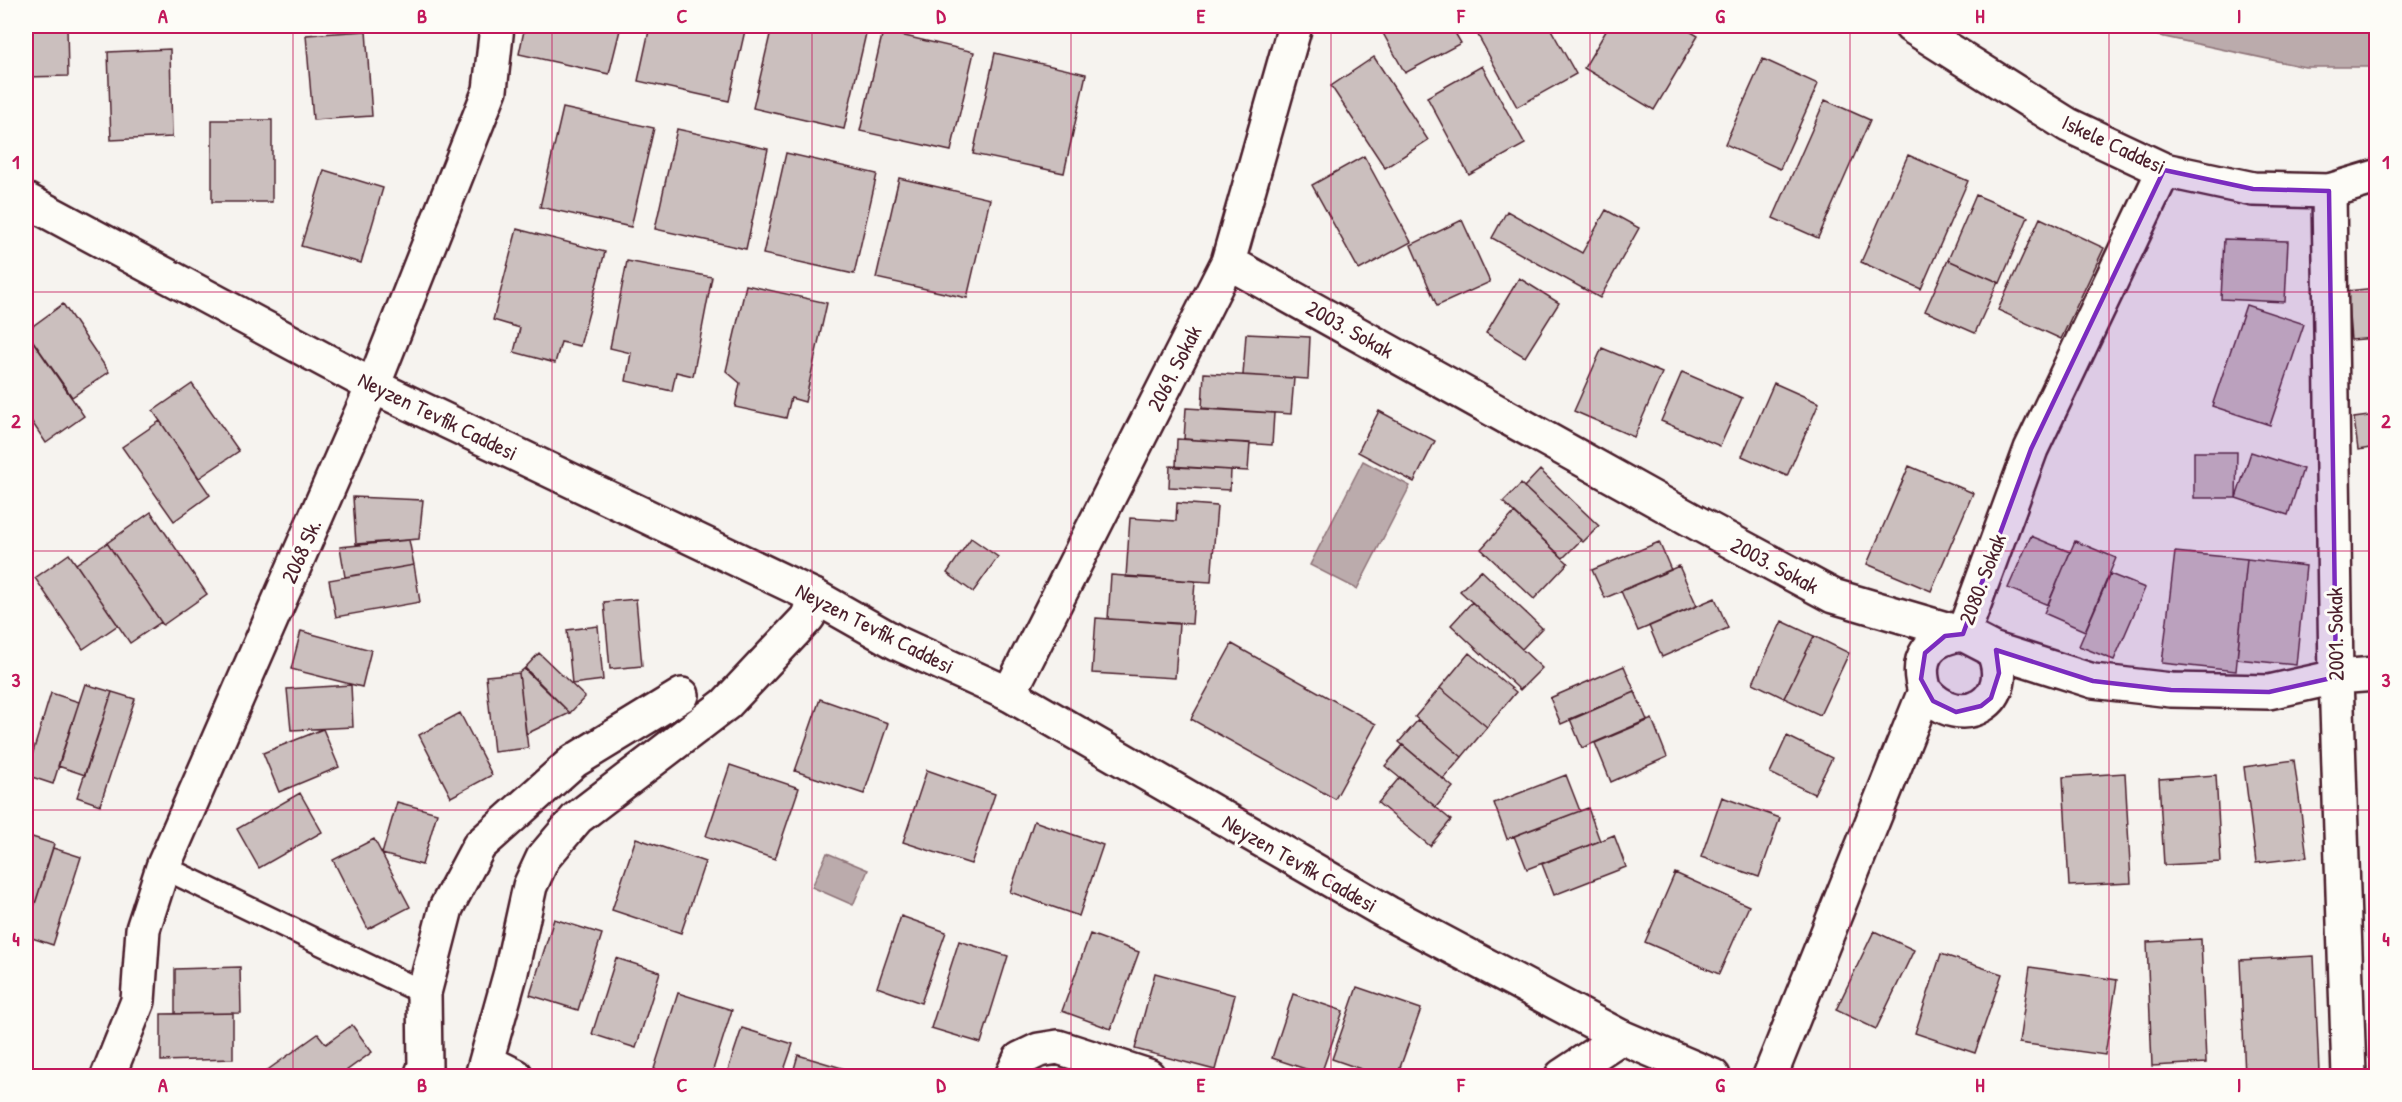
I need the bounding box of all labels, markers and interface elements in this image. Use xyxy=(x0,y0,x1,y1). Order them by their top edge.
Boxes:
text: A xyxy=(158,2,168,29)
text: B xyxy=(417,2,427,29)
text: C xyxy=(677,2,688,29)
text: D xyxy=(936,2,946,29)
text: E xyxy=(1197,2,1206,29)
text: F xyxy=(1456,2,1466,29)
text: G xyxy=(1715,2,1725,29)
text: H xyxy=(1975,2,1985,29)
text: I xyxy=(2237,2,2241,29)
street label: Iskele Caddesi xyxy=(2057,107,2171,181)
text: 1 xyxy=(12,148,20,175)
text: 1 xyxy=(2382,148,2390,175)
street label: 2003. Sokak xyxy=(1301,293,1399,365)
street label: 2069. Sokak xyxy=(1140,320,1208,416)
street label: Neyzen Tevfik Caddesi xyxy=(353,364,523,468)
text: 2 xyxy=(11,407,21,434)
text: 2 xyxy=(2381,407,2391,434)
street label: 2068 Sk. xyxy=(274,514,328,588)
street label: 2003. Sokak xyxy=(1726,529,1824,601)
street label: 2080. Sokak xyxy=(1951,529,2013,629)
street label: Neyzen Tevfik Caddesi xyxy=(791,575,959,681)
street label: 2001. Sokak xyxy=(2319,587,2351,681)
text: 3 xyxy=(12,666,21,693)
text: 3 xyxy=(2382,666,2391,693)
street label: Neyzen Tevfik Caddesi xyxy=(1217,807,1383,919)
text: 4 xyxy=(12,925,20,952)
text: 4 xyxy=(2382,925,2390,952)
text: A xyxy=(158,1071,168,1098)
text: B xyxy=(417,1071,427,1098)
text: C xyxy=(677,1071,688,1098)
text: D xyxy=(936,1071,946,1098)
text: E xyxy=(1197,1071,1206,1098)
text: F xyxy=(1456,1071,1466,1098)
text: G xyxy=(1715,1071,1725,1098)
text: H xyxy=(1975,1071,1985,1098)
text: I xyxy=(2237,1071,2241,1098)

